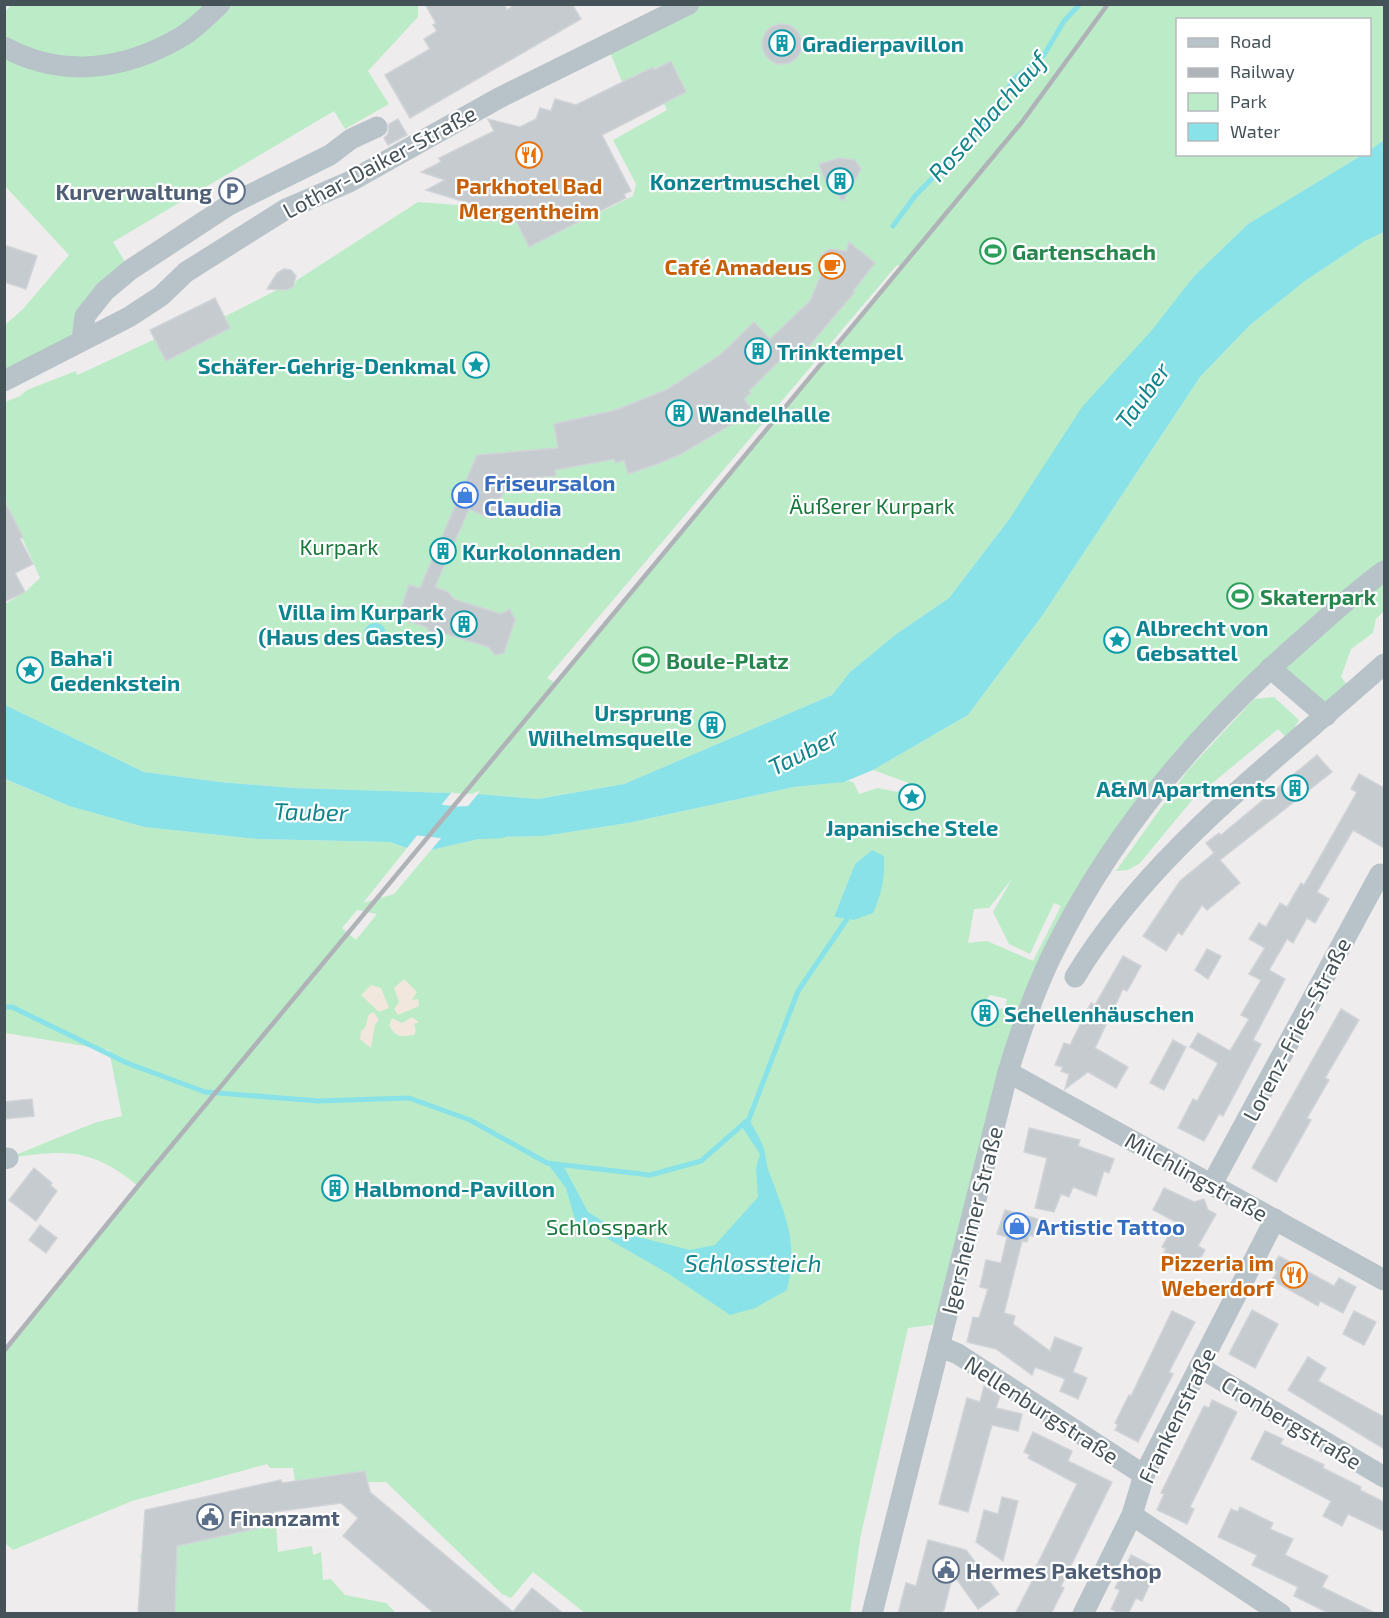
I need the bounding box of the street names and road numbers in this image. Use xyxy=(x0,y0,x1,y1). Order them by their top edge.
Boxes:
street label: Lothar-Daiker-Straße xyxy=(278,99,480,223)
street label: Lorenz-Fries-Straße xyxy=(1237,933,1355,1125)
street label: Igersheimer Straße xyxy=(935,1124,1007,1316)
street label: Milchlingstraße xyxy=(1121,1126,1273,1226)
street label: Frankenstraße xyxy=(1132,1343,1220,1487)
street label: Nellenburgstraße xyxy=(960,1350,1124,1468)
street label: Cronbergstraße xyxy=(1217,1370,1367,1474)

